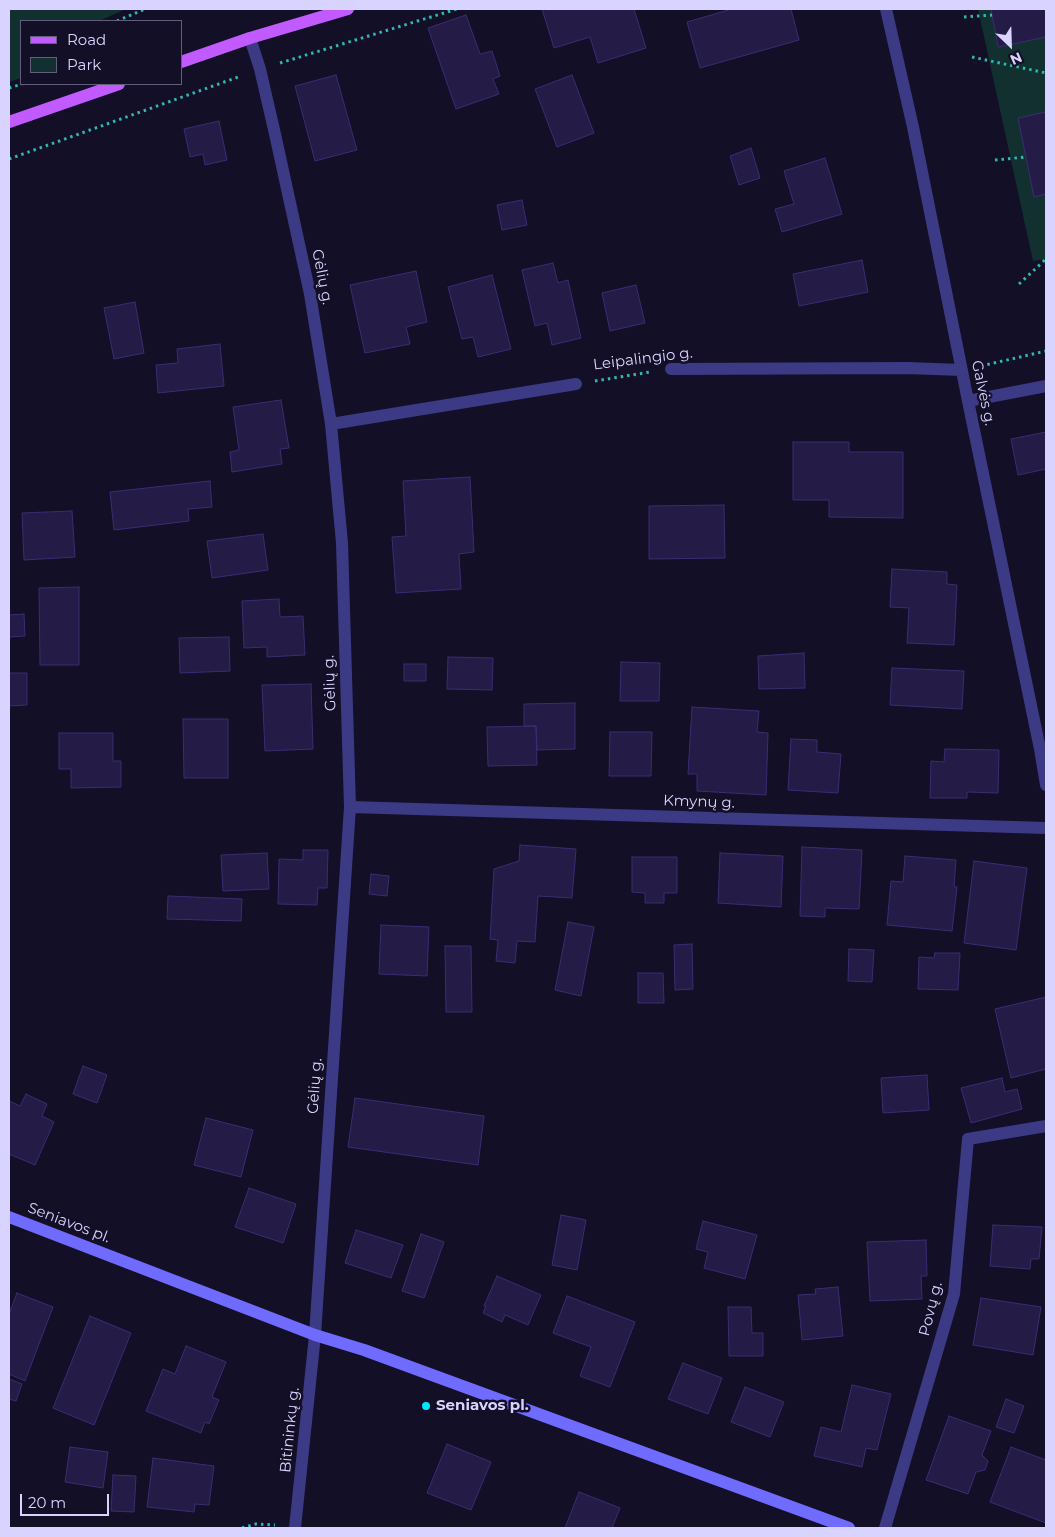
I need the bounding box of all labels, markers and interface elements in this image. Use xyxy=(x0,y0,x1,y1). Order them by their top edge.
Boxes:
legend xyxy=(20,20,182,85)
north arrow xyxy=(985,20,1035,70)
text: Road xyxy=(67,30,106,49)
text: N xyxy=(1007,48,1025,69)
text: Park xyxy=(67,55,101,74)
street label: Gėlių g. xyxy=(308,248,336,306)
street label: Leipalingio g. xyxy=(592,344,694,374)
street label: Galvės g. xyxy=(967,359,999,427)
street label: Gėlių g. xyxy=(320,655,340,711)
street label: Kmynų g. xyxy=(663,792,735,812)
street label: Gėlių g. xyxy=(304,1057,326,1115)
street label: Seniavos pl. xyxy=(25,1199,113,1247)
street label: Povų g. xyxy=(916,1280,946,1338)
street label: Bitininkų g. xyxy=(277,1386,303,1474)
place label: Seniavos pl. xyxy=(436,1397,529,1415)
marker: Seniavos pl. xyxy=(420,1400,432,1412)
scale bar xyxy=(22,1484,111,1516)
text: 20 m xyxy=(28,1493,66,1512)

